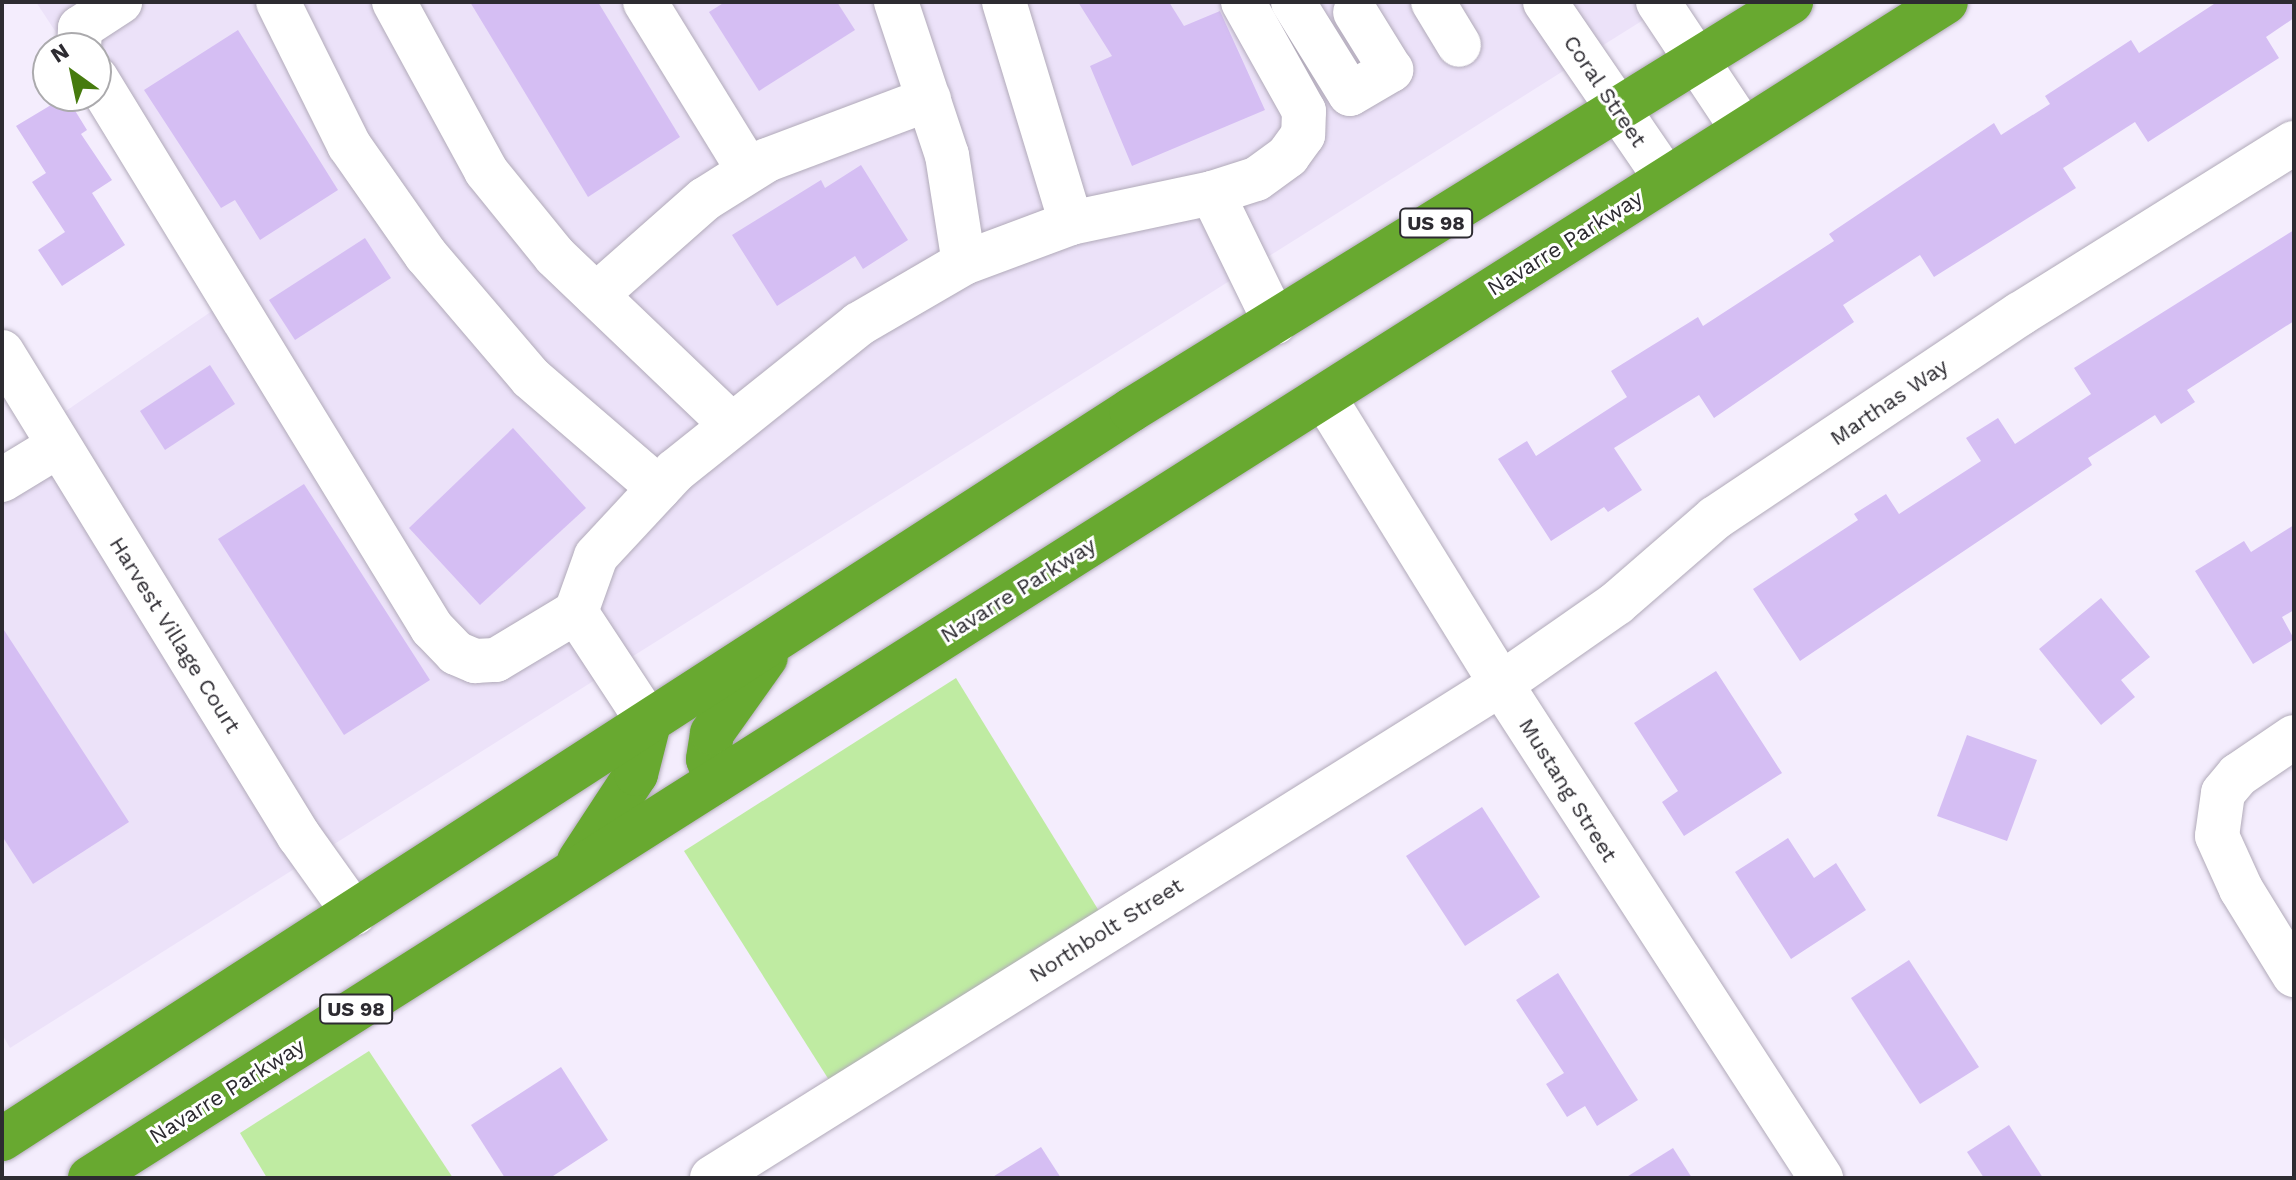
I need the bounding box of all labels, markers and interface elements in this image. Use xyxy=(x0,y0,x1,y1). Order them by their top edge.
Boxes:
street label: Coral Street xyxy=(1558,30,1652,152)
north arrow xyxy=(32,32,112,112)
text: N xyxy=(46,38,73,68)
street label: Navarre Parkway xyxy=(1482,185,1648,301)
road number: US 98 xyxy=(1398,207,1474,239)
street label: Marthas Way xyxy=(1825,353,1953,451)
street label: Harvest Village Court xyxy=(104,532,246,738)
street label: Navarre Parkway xyxy=(935,532,1101,648)
street label: Mustang Street xyxy=(1513,713,1623,867)
street label: Northbolt Street xyxy=(1024,872,1188,988)
road number: US 98 xyxy=(318,993,394,1025)
street label: Navarre Parkway xyxy=(144,1033,310,1149)

